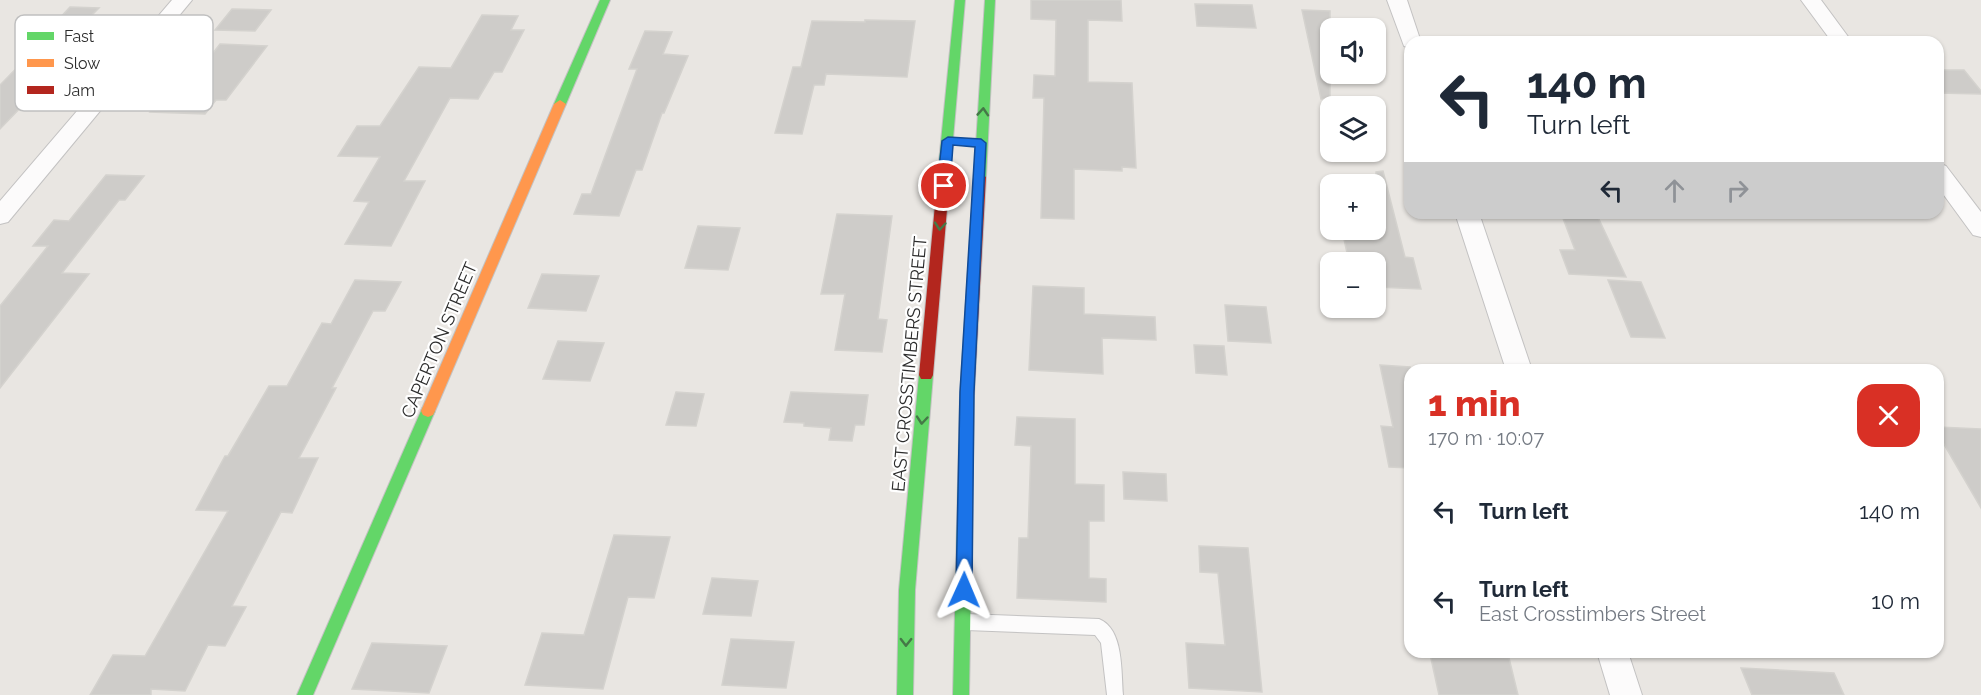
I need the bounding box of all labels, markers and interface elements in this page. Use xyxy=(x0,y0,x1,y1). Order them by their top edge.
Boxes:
legend xyxy=(15,15,213,111)
map controls xyxy=(1320,18,1386,318)
button: sound xyxy=(1320,18,1386,84)
text: Fast xyxy=(64,27,95,46)
text: Slow xyxy=(64,54,100,73)
text: 140 m xyxy=(1527,59,1647,108)
icon: left xyxy=(1428,60,1506,138)
text: Jam xyxy=(64,81,95,100)
button: layers xyxy=(1320,96,1386,162)
one-way arrow xyxy=(976,107,989,116)
text: Turn left xyxy=(1527,109,1630,140)
pin xyxy=(918,160,969,211)
icon: arrive xyxy=(927,169,960,202)
button: + xyxy=(1320,174,1386,240)
icon: left xyxy=(1595,174,1628,207)
icon: ahead xyxy=(1658,174,1691,207)
icon: right xyxy=(1721,174,1754,207)
one-way arrow xyxy=(934,221,947,230)
street label: EAST CROSSTIMBERS STREET xyxy=(887,235,931,493)
button: − xyxy=(1320,252,1386,318)
street label: CAPERTON STREET xyxy=(397,259,481,421)
text: 1 min xyxy=(1428,382,1520,424)
button: close xyxy=(1857,384,1920,447)
one-way arrow xyxy=(916,415,929,424)
text: 170 m · 10:07 xyxy=(1428,426,1544,450)
icon: left xyxy=(1428,495,1461,528)
text: Turn left xyxy=(1479,498,1569,524)
text: 140 m xyxy=(1859,498,1920,524)
position arrow xyxy=(932,558,996,622)
text: Turn left xyxy=(1479,576,1569,602)
icon: left xyxy=(1428,585,1461,618)
text: 10 m xyxy=(1871,588,1920,614)
text: East Crosstimbers Street xyxy=(1479,602,1706,626)
one-way arrow xyxy=(900,638,912,647)

